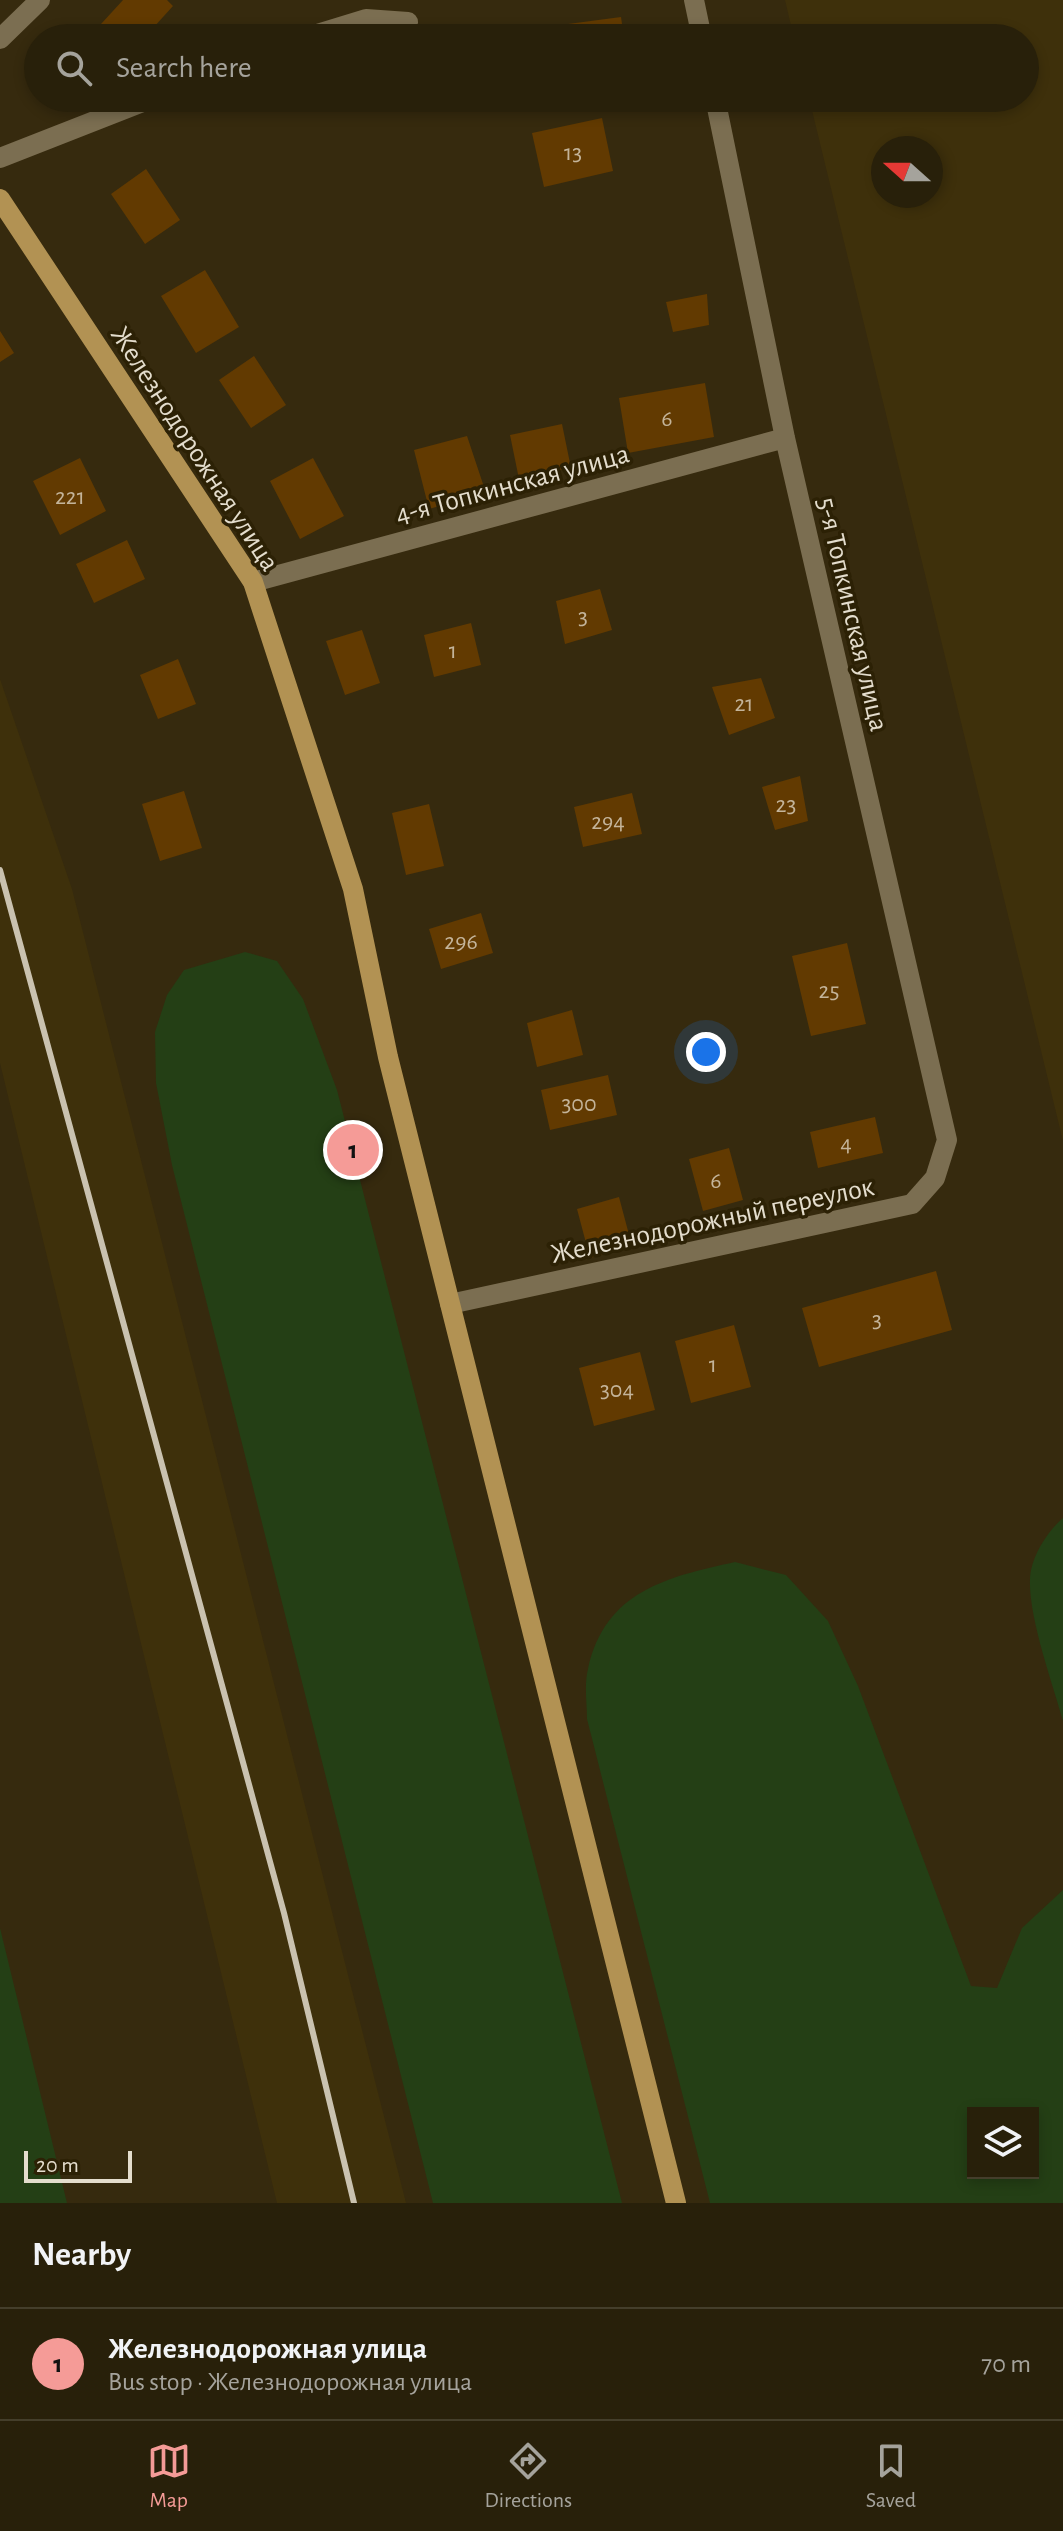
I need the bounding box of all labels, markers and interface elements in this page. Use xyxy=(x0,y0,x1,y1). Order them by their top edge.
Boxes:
search box xyxy=(24,24,1039,112)
icon: search xyxy=(52,46,96,90)
text: Search here xyxy=(116,53,252,83)
north arrow xyxy=(871,136,943,208)
house number: 13 xyxy=(564,141,582,165)
street label: Железнодорожная улица xyxy=(105,322,284,577)
house number: 6 xyxy=(661,407,673,431)
street label: 4-я Топкинская улица xyxy=(393,440,633,530)
house number: 221 xyxy=(55,485,85,509)
street label: 5-я Топкинская улица xyxy=(812,495,893,734)
house number: 3 xyxy=(578,605,588,629)
house number: 1 xyxy=(449,639,457,663)
house number: 21 xyxy=(734,692,754,716)
house number: 23 xyxy=(776,793,796,817)
house number: 294 xyxy=(591,810,625,834)
house number: 296 xyxy=(444,930,478,954)
house number: 25 xyxy=(819,979,839,1003)
your location xyxy=(686,1032,726,1072)
house number: 300 xyxy=(561,1092,597,1116)
pin: 1 xyxy=(327,1120,379,1180)
house number: 4 xyxy=(840,1132,852,1156)
house number: 6 xyxy=(710,1169,722,1193)
street label: Железнодорожный переулок xyxy=(548,1173,877,1269)
house number: 3 xyxy=(872,1308,882,1332)
house number: 1 xyxy=(709,1353,717,1377)
house number: 304 xyxy=(600,1378,634,1402)
map controls xyxy=(967,2107,1039,2179)
button: layers xyxy=(967,2107,1039,2179)
scale bar xyxy=(24,2147,132,2183)
text: 20 m xyxy=(36,2154,79,2176)
text: Nearby xyxy=(32,2238,131,2272)
text: Железнодорожная улица xyxy=(108,2334,427,2364)
text: 1 xyxy=(53,2351,63,2377)
text: 70 m xyxy=(981,2351,1031,2377)
text: Bus stop · Железнодорожная улица xyxy=(108,2369,472,2395)
tab: Map xyxy=(147,2439,191,2513)
tab: Directions xyxy=(484,2439,572,2513)
tab: Saved xyxy=(866,2439,916,2513)

